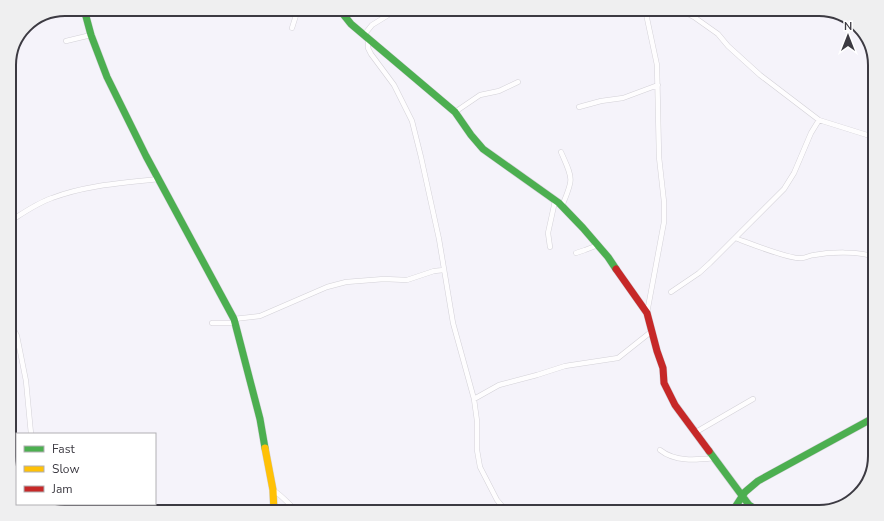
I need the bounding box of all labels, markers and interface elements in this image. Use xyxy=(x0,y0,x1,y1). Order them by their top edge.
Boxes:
north arrow xyxy=(828,16,868,56)
text: N xyxy=(844,19,852,34)
legend xyxy=(16,433,156,505)
text: Fast xyxy=(52,441,75,457)
text: Slow xyxy=(52,461,80,477)
text: Jam xyxy=(51,481,73,497)

